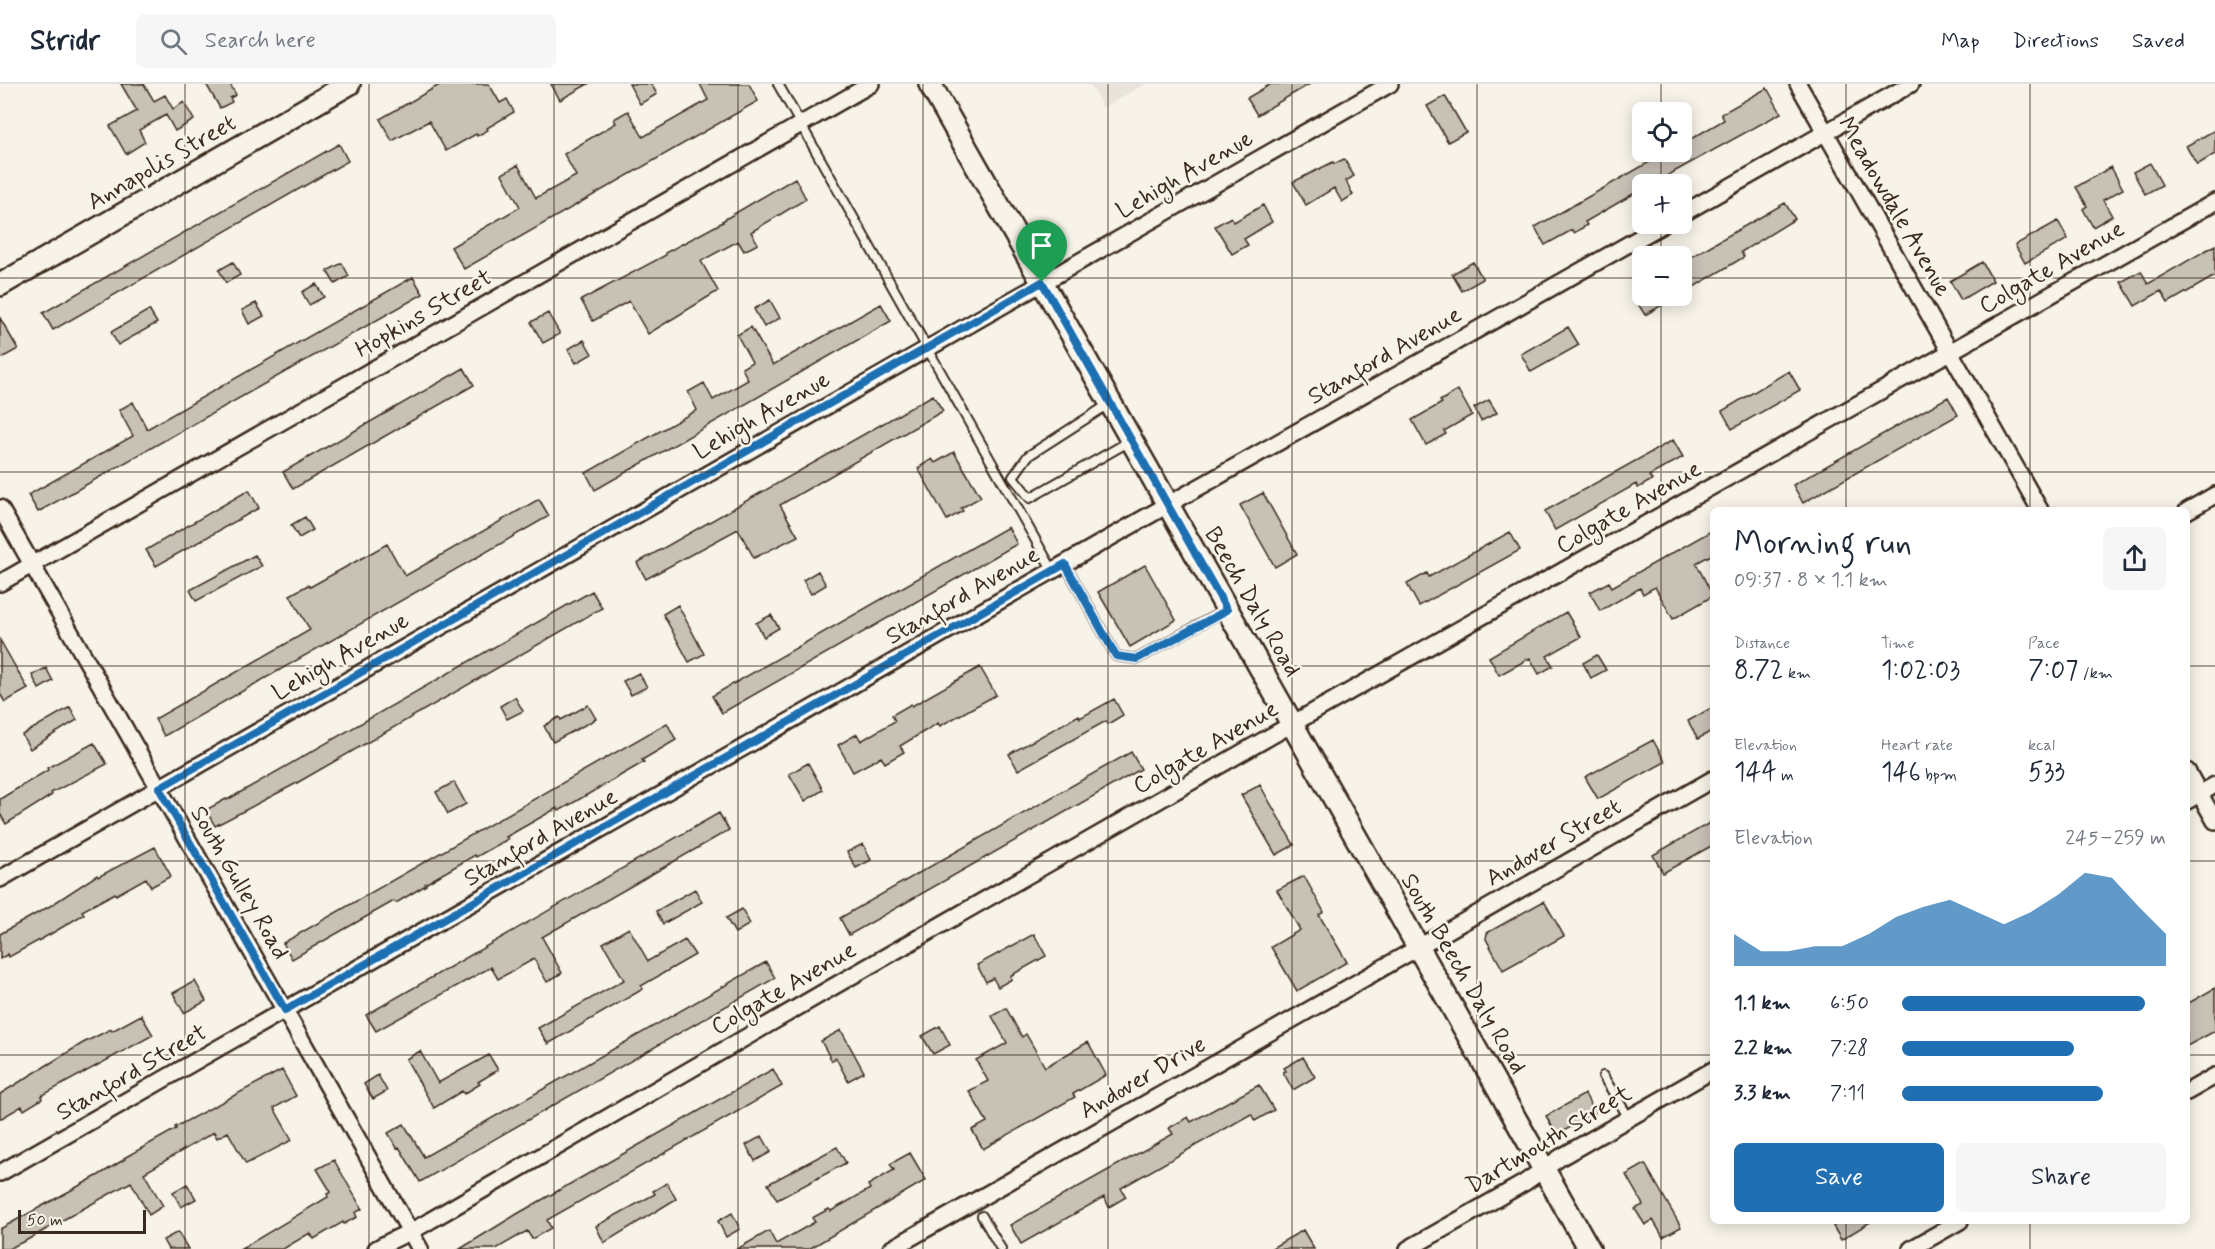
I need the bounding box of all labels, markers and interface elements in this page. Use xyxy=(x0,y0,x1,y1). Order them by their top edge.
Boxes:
search box xyxy=(136,14,556,68)
text: Stridr xyxy=(30,23,100,60)
icon: search xyxy=(157,25,190,58)
text: Search here xyxy=(205,27,316,55)
text: Map xyxy=(1941,27,1980,55)
text: Directions xyxy=(2013,27,2099,55)
text: Saved xyxy=(2132,27,2185,55)
map controls xyxy=(1632,102,1692,306)
button: locate xyxy=(1632,102,1692,162)
street label: Annapolis Street xyxy=(82,108,242,218)
street label: Meadowdale Avenue xyxy=(1830,112,1958,302)
street label: Lehigh Avenue xyxy=(1111,123,1260,228)
button: + xyxy=(1632,174,1692,234)
street label: Colgate Avenue xyxy=(1974,214,2131,324)
pin xyxy=(1016,220,1067,282)
icon: arrive xyxy=(1025,229,1058,262)
button: − xyxy=(1632,246,1692,306)
street label: Hopkins Street xyxy=(350,262,498,366)
street label: Stanford Avenue xyxy=(1303,299,1469,414)
street label: Lehigh Avenue xyxy=(688,364,837,469)
street label: Colgate Avenue xyxy=(1551,454,1708,564)
street label: Beech Daly Road xyxy=(1197,521,1307,683)
text: Morning run xyxy=(1734,522,1912,566)
button: share xyxy=(2103,527,2166,590)
street label: Stanford Avenue xyxy=(881,539,1047,654)
text: 09:37 · 8 × 1.1 km xyxy=(1734,567,1888,594)
street label: Lehigh Avenue xyxy=(267,605,416,710)
text: Distance xyxy=(1734,633,1790,654)
text: Time xyxy=(1881,633,1915,654)
text: Pace xyxy=(2028,633,2060,654)
text: 8.72 xyxy=(1734,654,1784,688)
text: 1:02:03 xyxy=(1881,654,1960,688)
text: 7:07 xyxy=(2028,654,2078,688)
text: km xyxy=(1784,663,1811,684)
text: /km xyxy=(2078,663,2113,684)
street label: Colgate Avenue xyxy=(1128,694,1285,804)
text: Elevation xyxy=(1734,735,1797,756)
text: Heart rate xyxy=(1881,735,1953,756)
text: kcal xyxy=(2028,735,2055,756)
text: 144 xyxy=(1734,756,1777,790)
text: 146 xyxy=(1881,756,1921,790)
text: 533 xyxy=(2028,756,2065,790)
text: m xyxy=(1777,765,1794,786)
text: bpm xyxy=(1921,765,1957,786)
street label: Stanford Avenue xyxy=(459,781,625,896)
street label: Andover Street xyxy=(1481,792,1627,894)
street label: South Gulley Road xyxy=(182,800,296,966)
text: Elevation xyxy=(1734,825,1813,852)
text: 245–259 m xyxy=(2065,825,2166,852)
street label: South Beech Daly Road xyxy=(1393,868,1533,1080)
street label: Colgate Avenue xyxy=(706,935,863,1045)
text: 1.1 km xyxy=(1734,990,1791,1017)
text: 6:50 xyxy=(1830,990,1869,1017)
street label: Stanford Street xyxy=(51,1017,214,1130)
street label: Andover Drive xyxy=(1074,1029,1212,1127)
text: 2.2 km xyxy=(1734,1035,1792,1062)
text: 7:28 xyxy=(1830,1035,1868,1062)
street label: Dartmouth Street xyxy=(1461,1078,1637,1202)
text: 3.3 km xyxy=(1734,1080,1791,1107)
text: 7:11 xyxy=(1830,1080,1865,1107)
button: Save xyxy=(1734,1143,1944,1212)
button: Share xyxy=(1956,1143,2166,1212)
scale bar xyxy=(18,1207,146,1234)
text: 50 m xyxy=(27,1210,63,1231)

